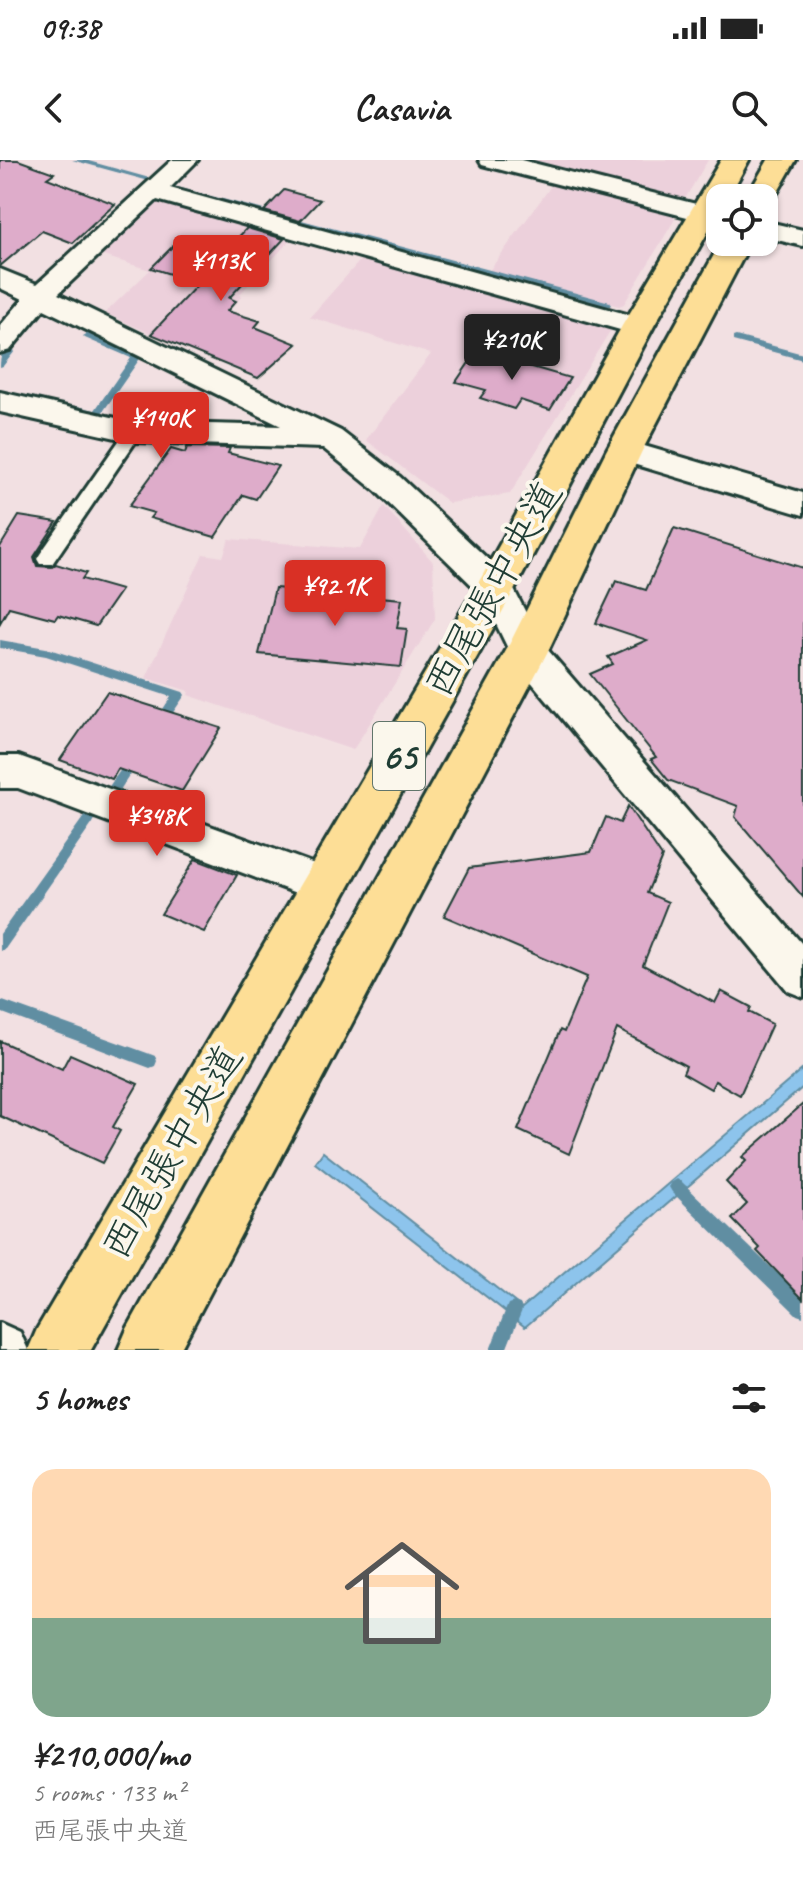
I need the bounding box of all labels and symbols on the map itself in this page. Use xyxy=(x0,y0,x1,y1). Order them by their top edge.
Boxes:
pin: ¥113K xyxy=(165,235,277,303)
pin: ¥210K xyxy=(456,314,568,382)
pin: ¥140K xyxy=(105,392,217,460)
street label: 西尾張中央道 xyxy=(413,472,573,706)
pin: ¥92.1K xyxy=(270,560,400,628)
road number: 65 xyxy=(373,722,425,790)
pin: ¥348K xyxy=(101,790,213,858)
street label: 西尾張中央道 xyxy=(90,1036,254,1268)

